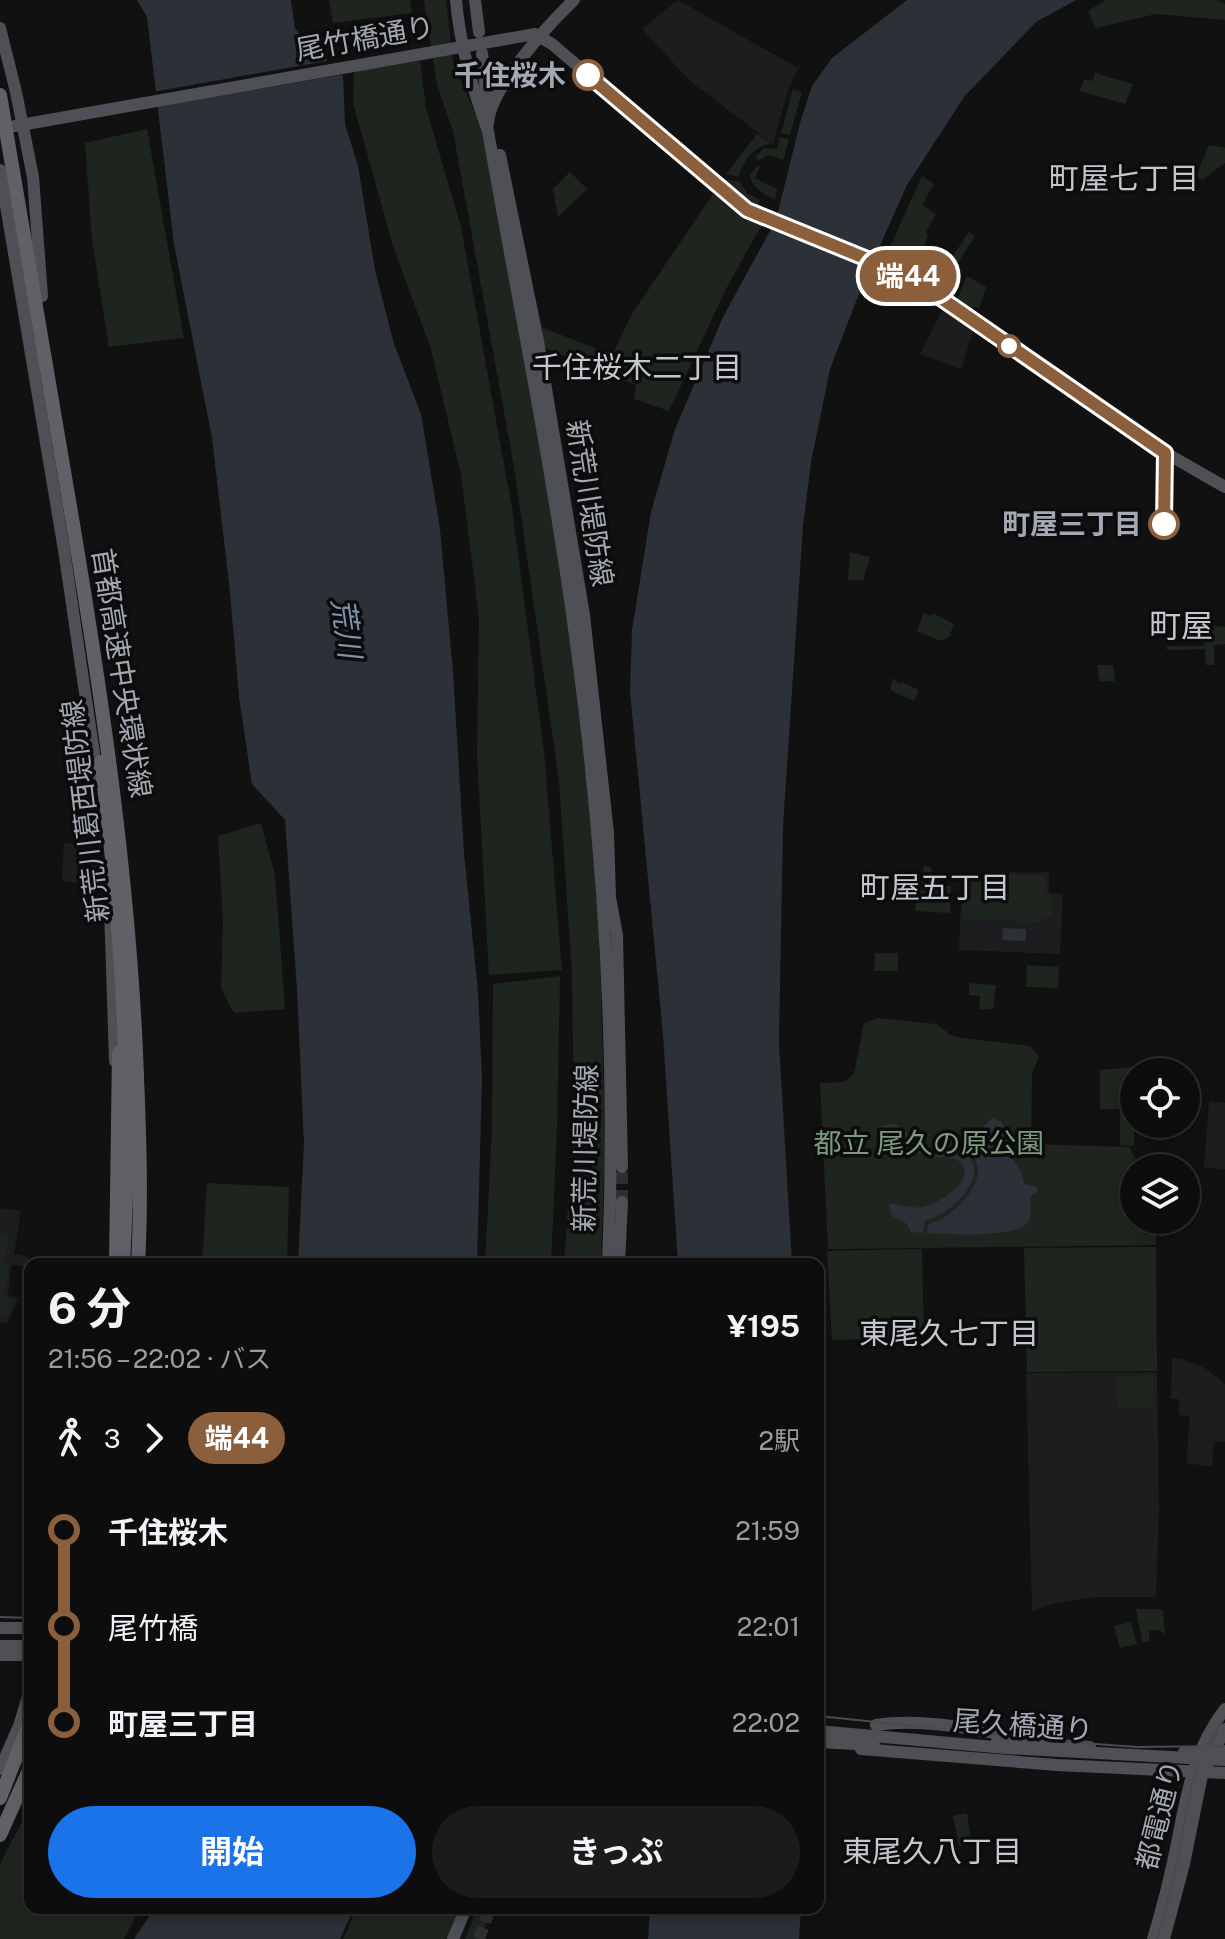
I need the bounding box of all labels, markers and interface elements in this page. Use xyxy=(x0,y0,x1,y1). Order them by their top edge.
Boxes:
street label: 尾竹橋通り xyxy=(293,9,437,66)
place label: 千住桜木 xyxy=(454,58,566,91)
marker: 千住桜木 xyxy=(573,60,603,90)
district label: 町屋七丁目 xyxy=(1049,160,1199,196)
line badge: 端44 xyxy=(862,250,954,302)
text: 端44 xyxy=(876,259,940,292)
unlabelled marker xyxy=(998,335,1020,357)
district label: 千住桜木二丁目 xyxy=(532,349,742,385)
street label: 新荒川堤防線 xyxy=(561,417,620,588)
place label: 町屋三丁目 xyxy=(1002,507,1142,540)
marker: 町屋三丁目 xyxy=(1149,509,1179,539)
street label: 首都高速中央環状線 xyxy=(86,546,159,800)
water label: 荒川 xyxy=(325,596,369,663)
district label: 町屋 xyxy=(1149,607,1213,644)
street label: 新荒川葛西堤防線 xyxy=(54,698,115,924)
district label: 町屋五丁目 xyxy=(860,869,1010,905)
map controls xyxy=(1120,1058,1200,1234)
button: locate xyxy=(1120,1058,1200,1138)
street label: 新荒川堤防線 xyxy=(567,1064,602,1232)
park label: 都立 尾久の原公園 xyxy=(814,1126,1044,1159)
button: layers xyxy=(1120,1154,1200,1234)
text: 6 分 xyxy=(48,1282,131,1334)
text: ¥195 xyxy=(727,1308,800,1344)
district label: 東尾久七丁目 xyxy=(859,1315,1039,1351)
text: 21:56 – 22:02 · バス xyxy=(48,1343,271,1374)
icon: walk xyxy=(48,1416,92,1460)
icon: forward xyxy=(132,1416,176,1460)
text: 端44 xyxy=(204,1421,269,1454)
text: 3 xyxy=(104,1423,120,1454)
text: 2駅 xyxy=(759,1425,800,1456)
text: 千住桜木 xyxy=(108,1514,228,1550)
text: 21:59 xyxy=(735,1515,800,1546)
text: 尾竹橋 xyxy=(108,1610,198,1646)
text: 22:01 xyxy=(737,1611,800,1642)
street label: 尾久橋通り xyxy=(952,1703,1094,1746)
text: 町屋三丁目 xyxy=(108,1706,258,1742)
text: 22:02 xyxy=(732,1707,800,1738)
street label: 都電通り xyxy=(1129,1757,1188,1873)
button: 開始 xyxy=(48,1806,416,1898)
button: きっぷ xyxy=(432,1806,800,1898)
district label: 東尾久八丁目 xyxy=(842,1833,1022,1869)

